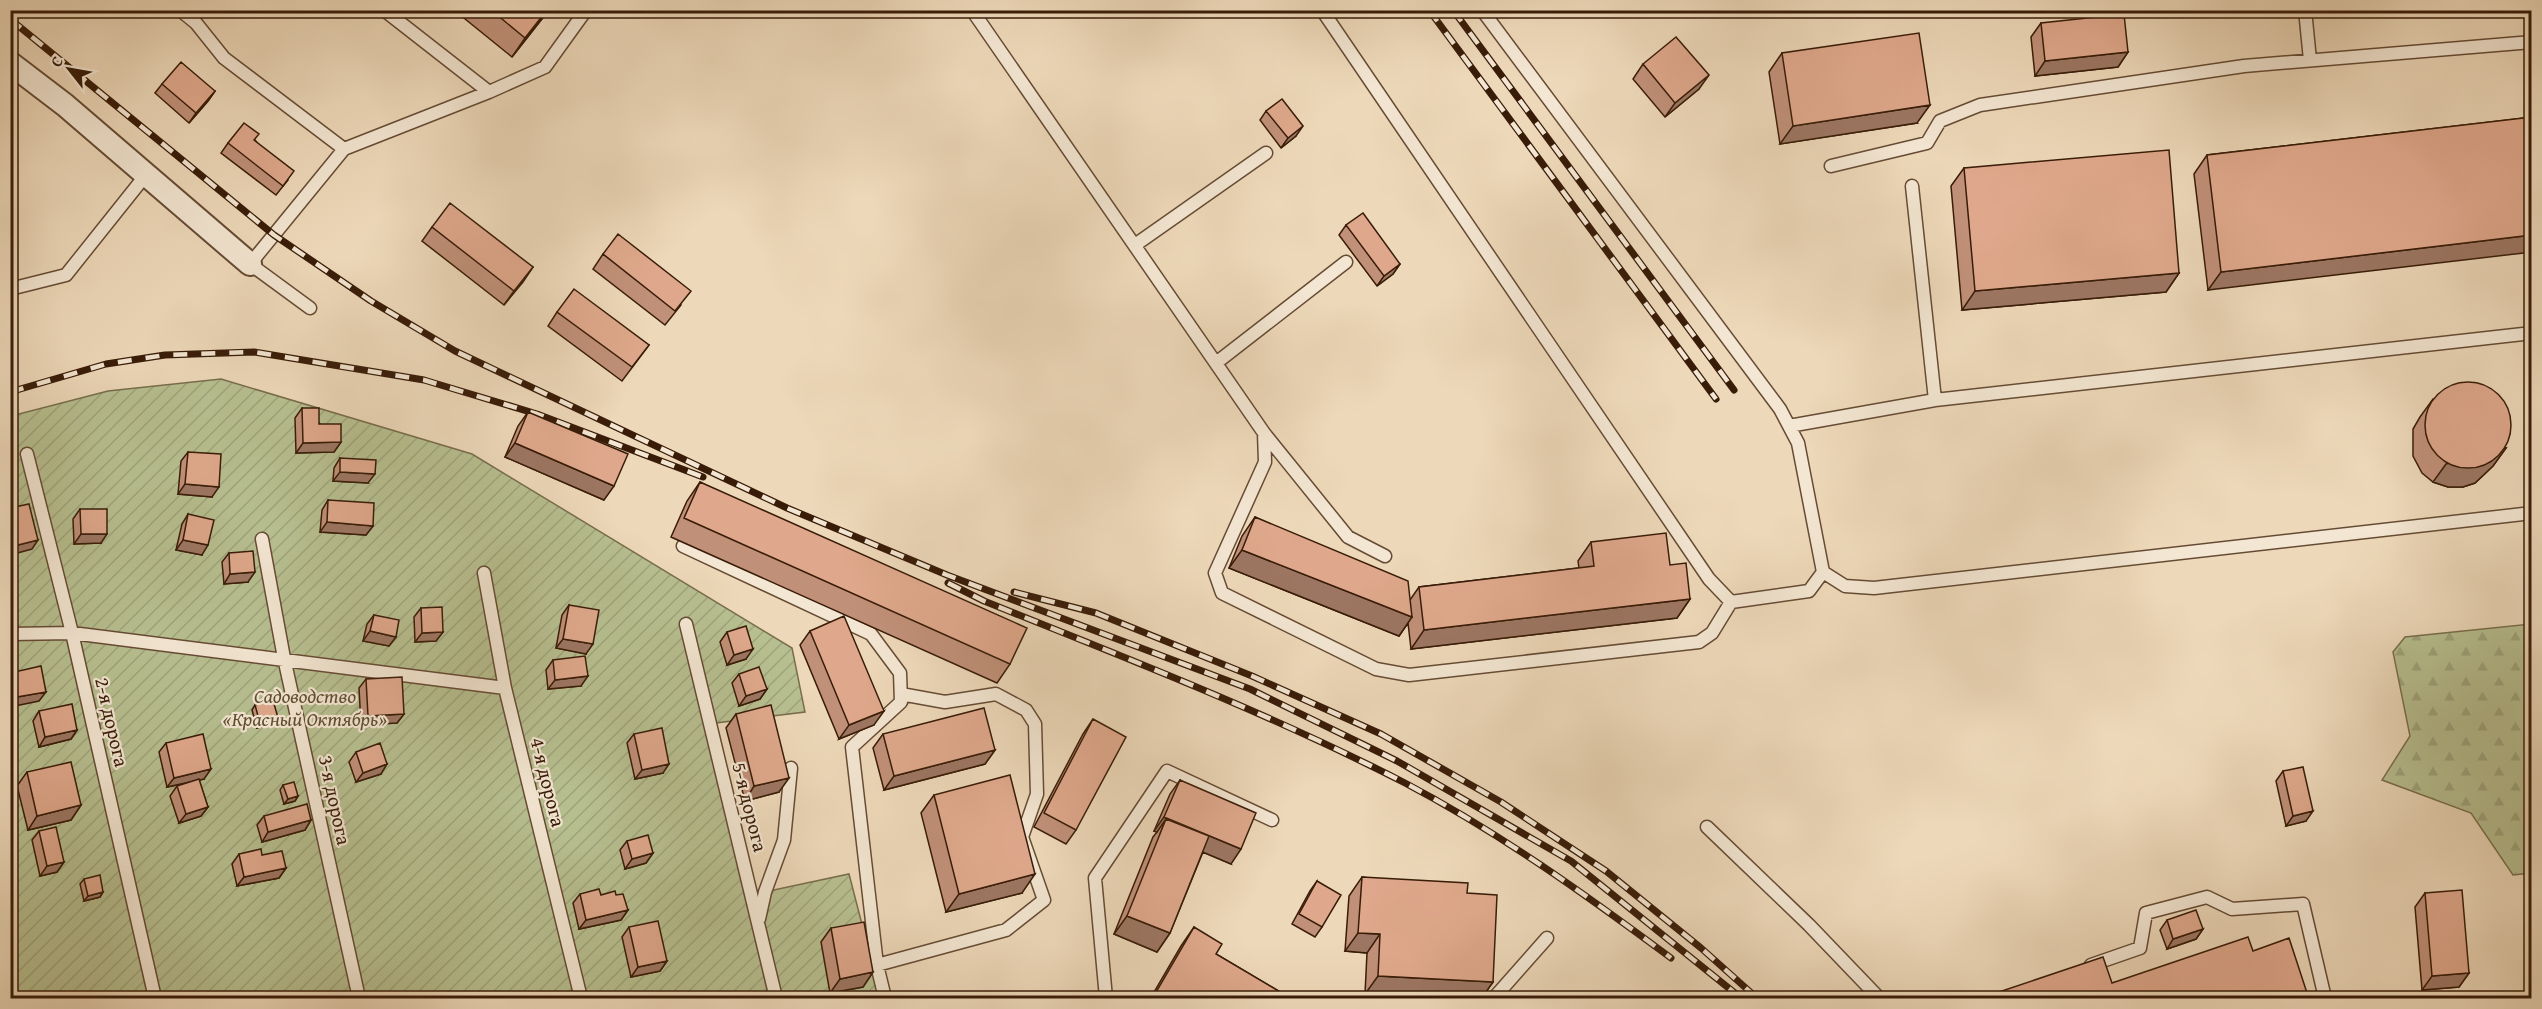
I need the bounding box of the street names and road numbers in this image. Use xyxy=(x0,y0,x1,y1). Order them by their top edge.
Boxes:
street label: 2-я дорога xyxy=(88,674,137,770)
street label: 4-я дорога xyxy=(523,734,574,830)
street label: 3-я дорога xyxy=(312,752,359,848)
street label: 5-я дорога xyxy=(725,759,776,855)

